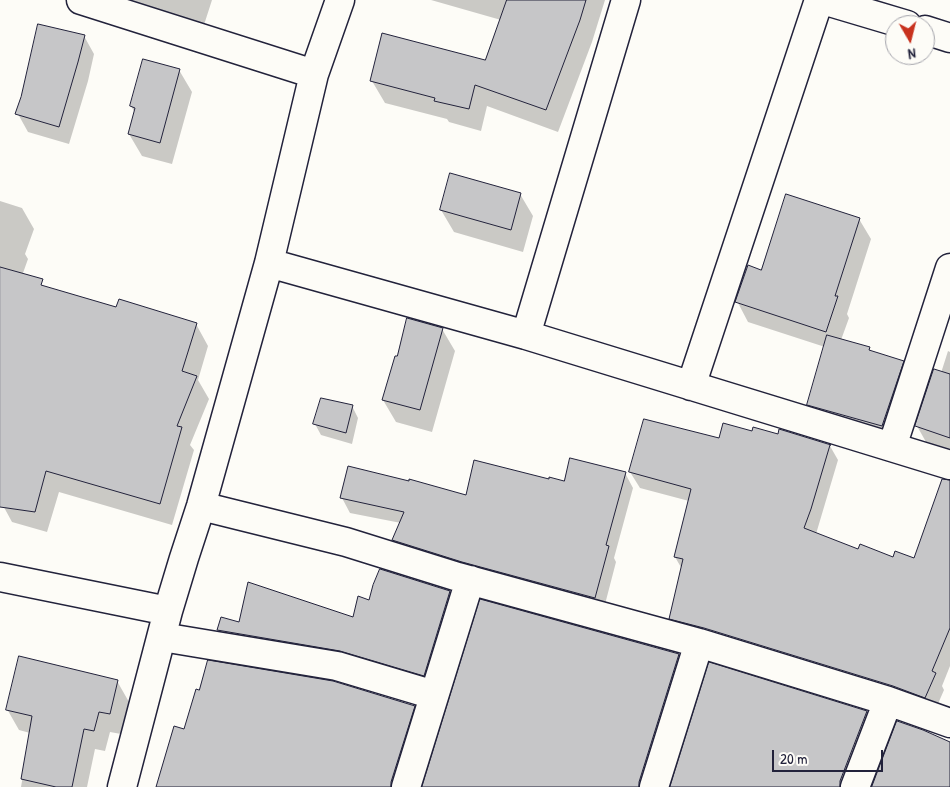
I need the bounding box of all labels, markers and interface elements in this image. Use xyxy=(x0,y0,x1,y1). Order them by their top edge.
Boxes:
north arrow xyxy=(885,15,935,65)
text: N xyxy=(907,44,917,64)
scale bar xyxy=(775,740,886,772)
text: 20 m xyxy=(780,748,807,769)

